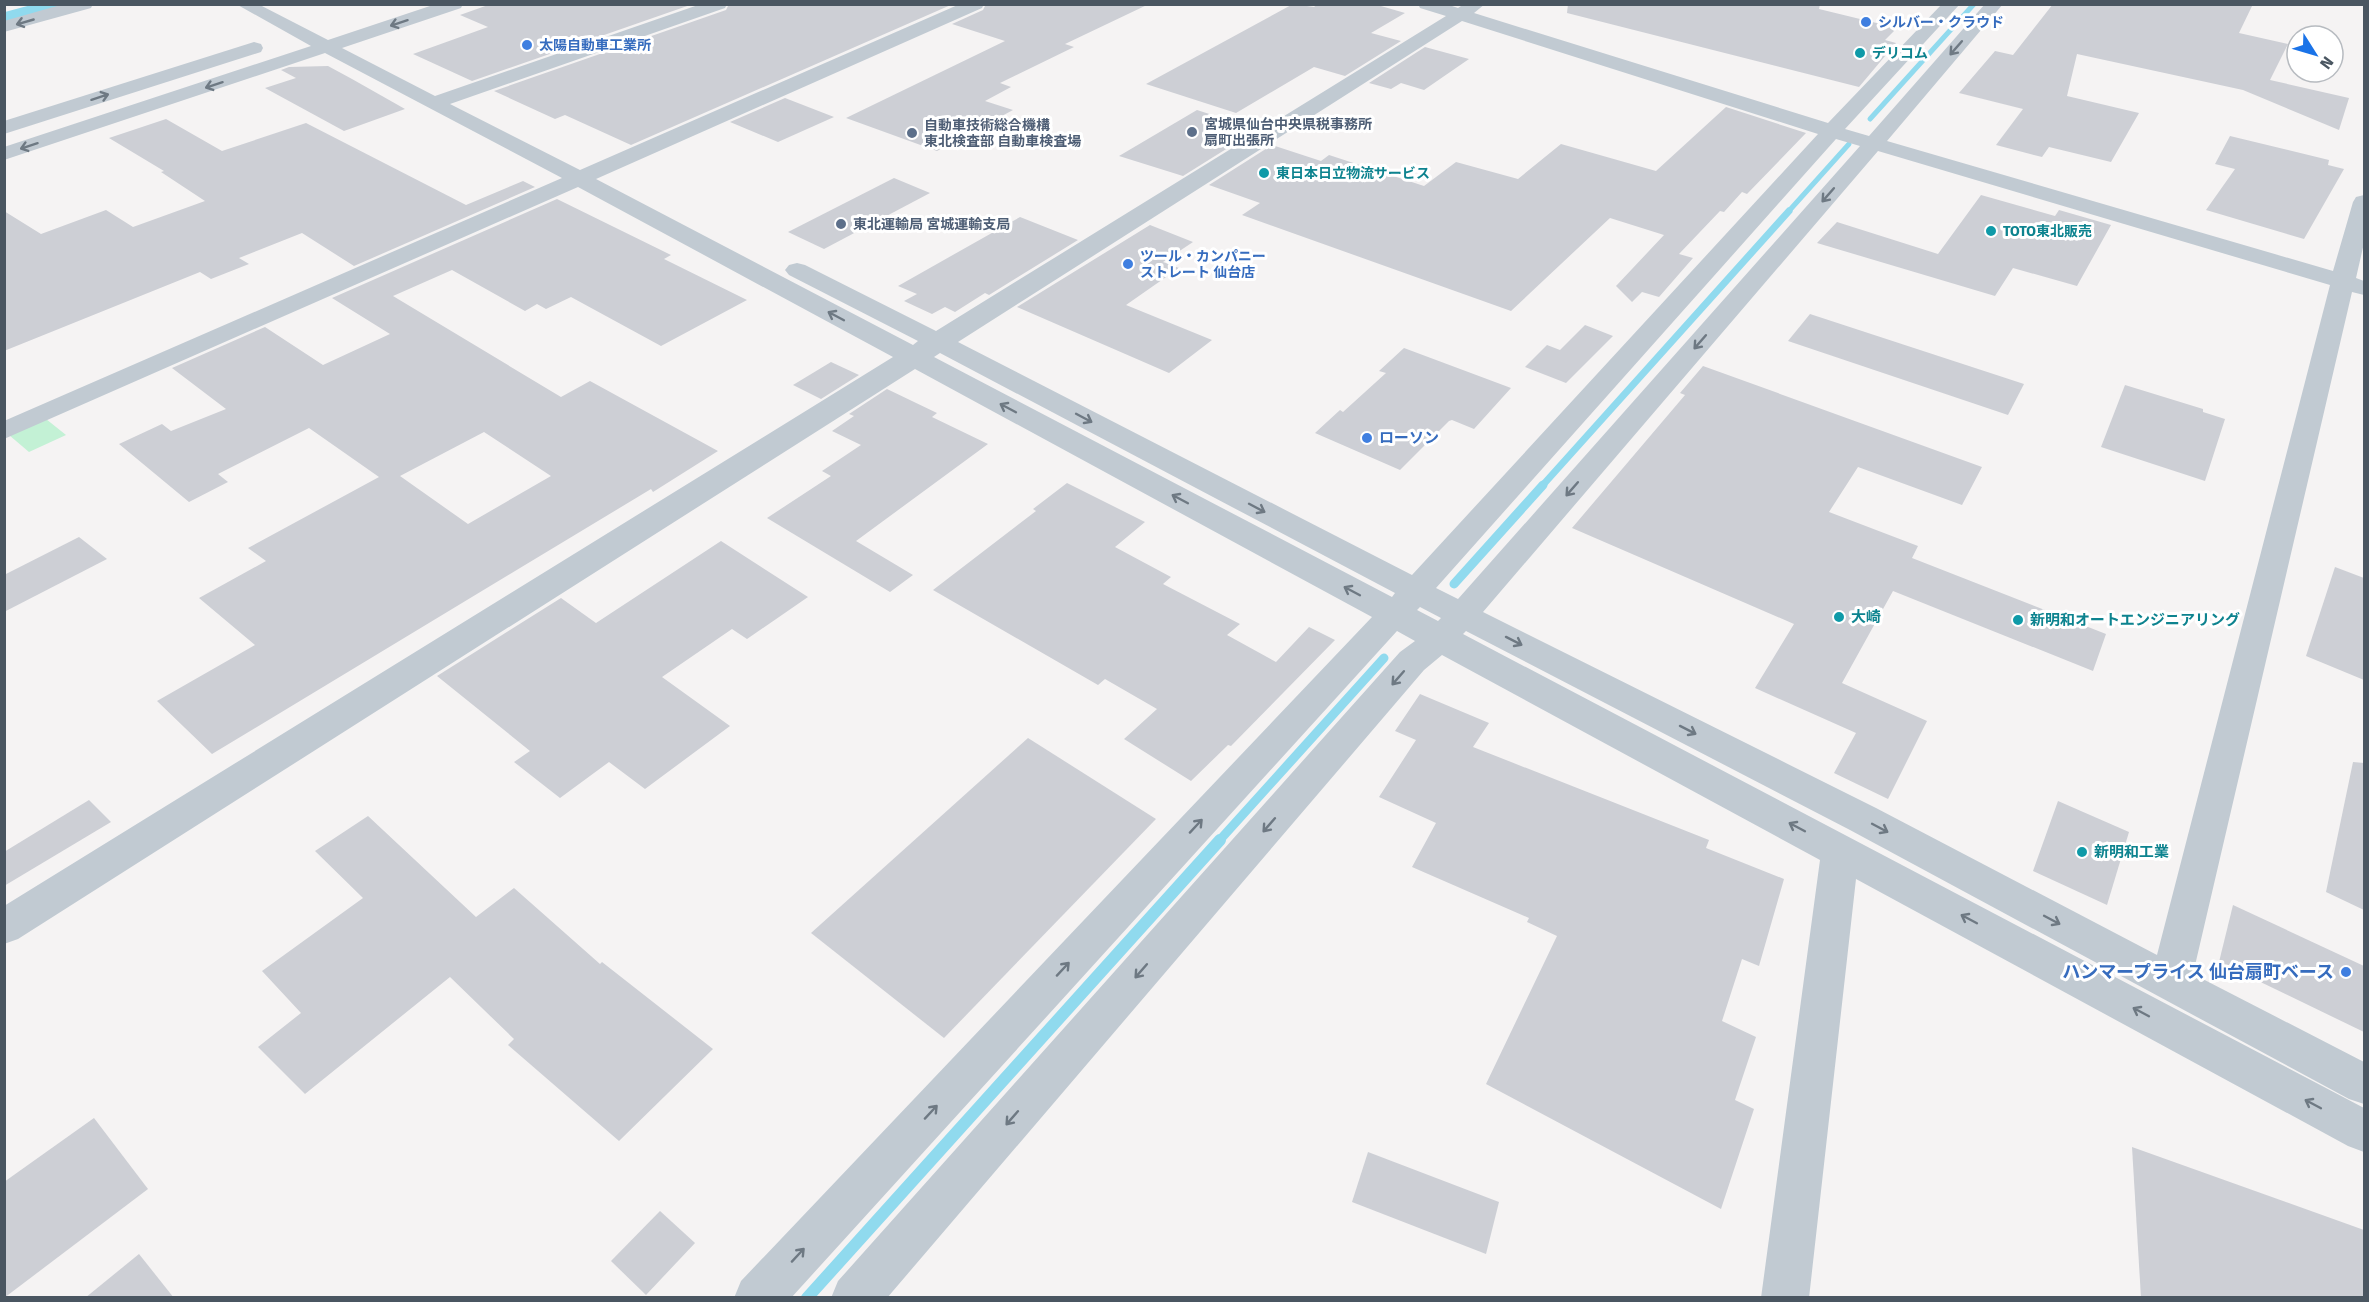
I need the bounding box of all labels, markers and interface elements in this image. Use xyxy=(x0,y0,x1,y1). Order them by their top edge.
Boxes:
place label: シルバー・クラウド xyxy=(1878,14,2004,31)
marker: シルバー・クラウド xyxy=(1859,15,1873,29)
one-way arrow xyxy=(16,17,35,28)
one-way arrow xyxy=(390,18,409,29)
north arrow xyxy=(2285,24,2345,84)
place label: 太陽自動車工業所 xyxy=(539,37,651,54)
marker: 太陽自動車工業所 xyxy=(520,38,534,52)
one-way arrow xyxy=(1949,41,1963,56)
place label: デリコム xyxy=(1872,45,1928,62)
marker: デリコム xyxy=(1853,46,1867,60)
text: N xyxy=(2316,53,2337,73)
one-way arrow xyxy=(205,80,224,91)
one-way arrow xyxy=(90,91,109,102)
place label: 宮城県仙台中央県税事務所 扇町出張所 xyxy=(1204,116,1372,149)
place label: 自動車技術総合機構 東北検査部 自動車検査場 xyxy=(924,117,1081,150)
marker: 宮城県仙台中央県税事務所 扇町出張所 xyxy=(1185,125,1199,139)
marker: 自動車技術総合機構 東北検査部 自動車検査場 xyxy=(905,126,919,140)
one-way arrow xyxy=(20,141,39,152)
place label: 東日本日立物流サービス xyxy=(1276,165,1430,182)
marker: 東日本日立物流サービス xyxy=(1257,166,1271,180)
one-way arrow xyxy=(1821,187,1835,202)
place label: 東北運輸局 宮城運輸支局 xyxy=(853,216,1010,233)
marker: 東北運輸局 宮城運輸支局 xyxy=(834,217,848,231)
place label: TOTO東北販売 xyxy=(2003,223,2092,240)
marker: TOTO東北販売 xyxy=(1984,224,1998,238)
place label: ツール・カンパニー ストレート 仙台店 xyxy=(1140,248,1266,281)
marker: ツール・カンパニー ストレート 仙台店 xyxy=(1121,257,1135,271)
one-way arrow xyxy=(828,310,845,322)
one-way arrow xyxy=(1693,334,1707,349)
one-way arrow xyxy=(1000,402,1017,414)
one-way arrow xyxy=(1075,413,1093,424)
place label: ローソン xyxy=(1379,429,1439,447)
marker: ローソン xyxy=(1360,431,1374,445)
one-way arrow xyxy=(1565,481,1578,497)
one-way arrow xyxy=(1172,493,1189,505)
one-way arrow xyxy=(1248,502,1265,514)
one-way arrow xyxy=(1344,585,1361,597)
place label: 大崎 xyxy=(1851,608,1881,626)
marker: 大崎 xyxy=(1832,610,1846,624)
place label: 新明和オートエンジニアリング xyxy=(2030,611,2240,629)
marker: 新明和オートエンジニアリング xyxy=(2011,613,2025,627)
one-way arrow xyxy=(1505,636,1523,648)
one-way arrow xyxy=(1391,670,1405,685)
one-way arrow xyxy=(1678,725,1696,736)
one-way arrow xyxy=(1262,817,1276,832)
one-way arrow xyxy=(1189,818,1203,833)
one-way arrow xyxy=(1789,821,1807,833)
one-way arrow xyxy=(1871,822,1888,834)
place label: 新明和工業 xyxy=(2094,843,2169,861)
marker: 新明和工業 xyxy=(2075,845,2089,859)
one-way arrow xyxy=(1961,913,1979,924)
one-way arrow xyxy=(2043,914,2060,926)
one-way arrow xyxy=(1056,961,1071,976)
place label: ハンマープライス 仙台扇町ベース xyxy=(2062,961,2334,983)
one-way arrow xyxy=(1134,963,1148,978)
marker: ハンマープライス 仙台扇町ベース xyxy=(2339,965,2353,979)
one-way arrow xyxy=(2133,1006,2150,1018)
one-way arrow xyxy=(2305,1098,2322,1110)
one-way arrow xyxy=(924,1104,938,1119)
one-way arrow xyxy=(1005,1110,1019,1125)
one-way arrow xyxy=(791,1247,805,1262)

